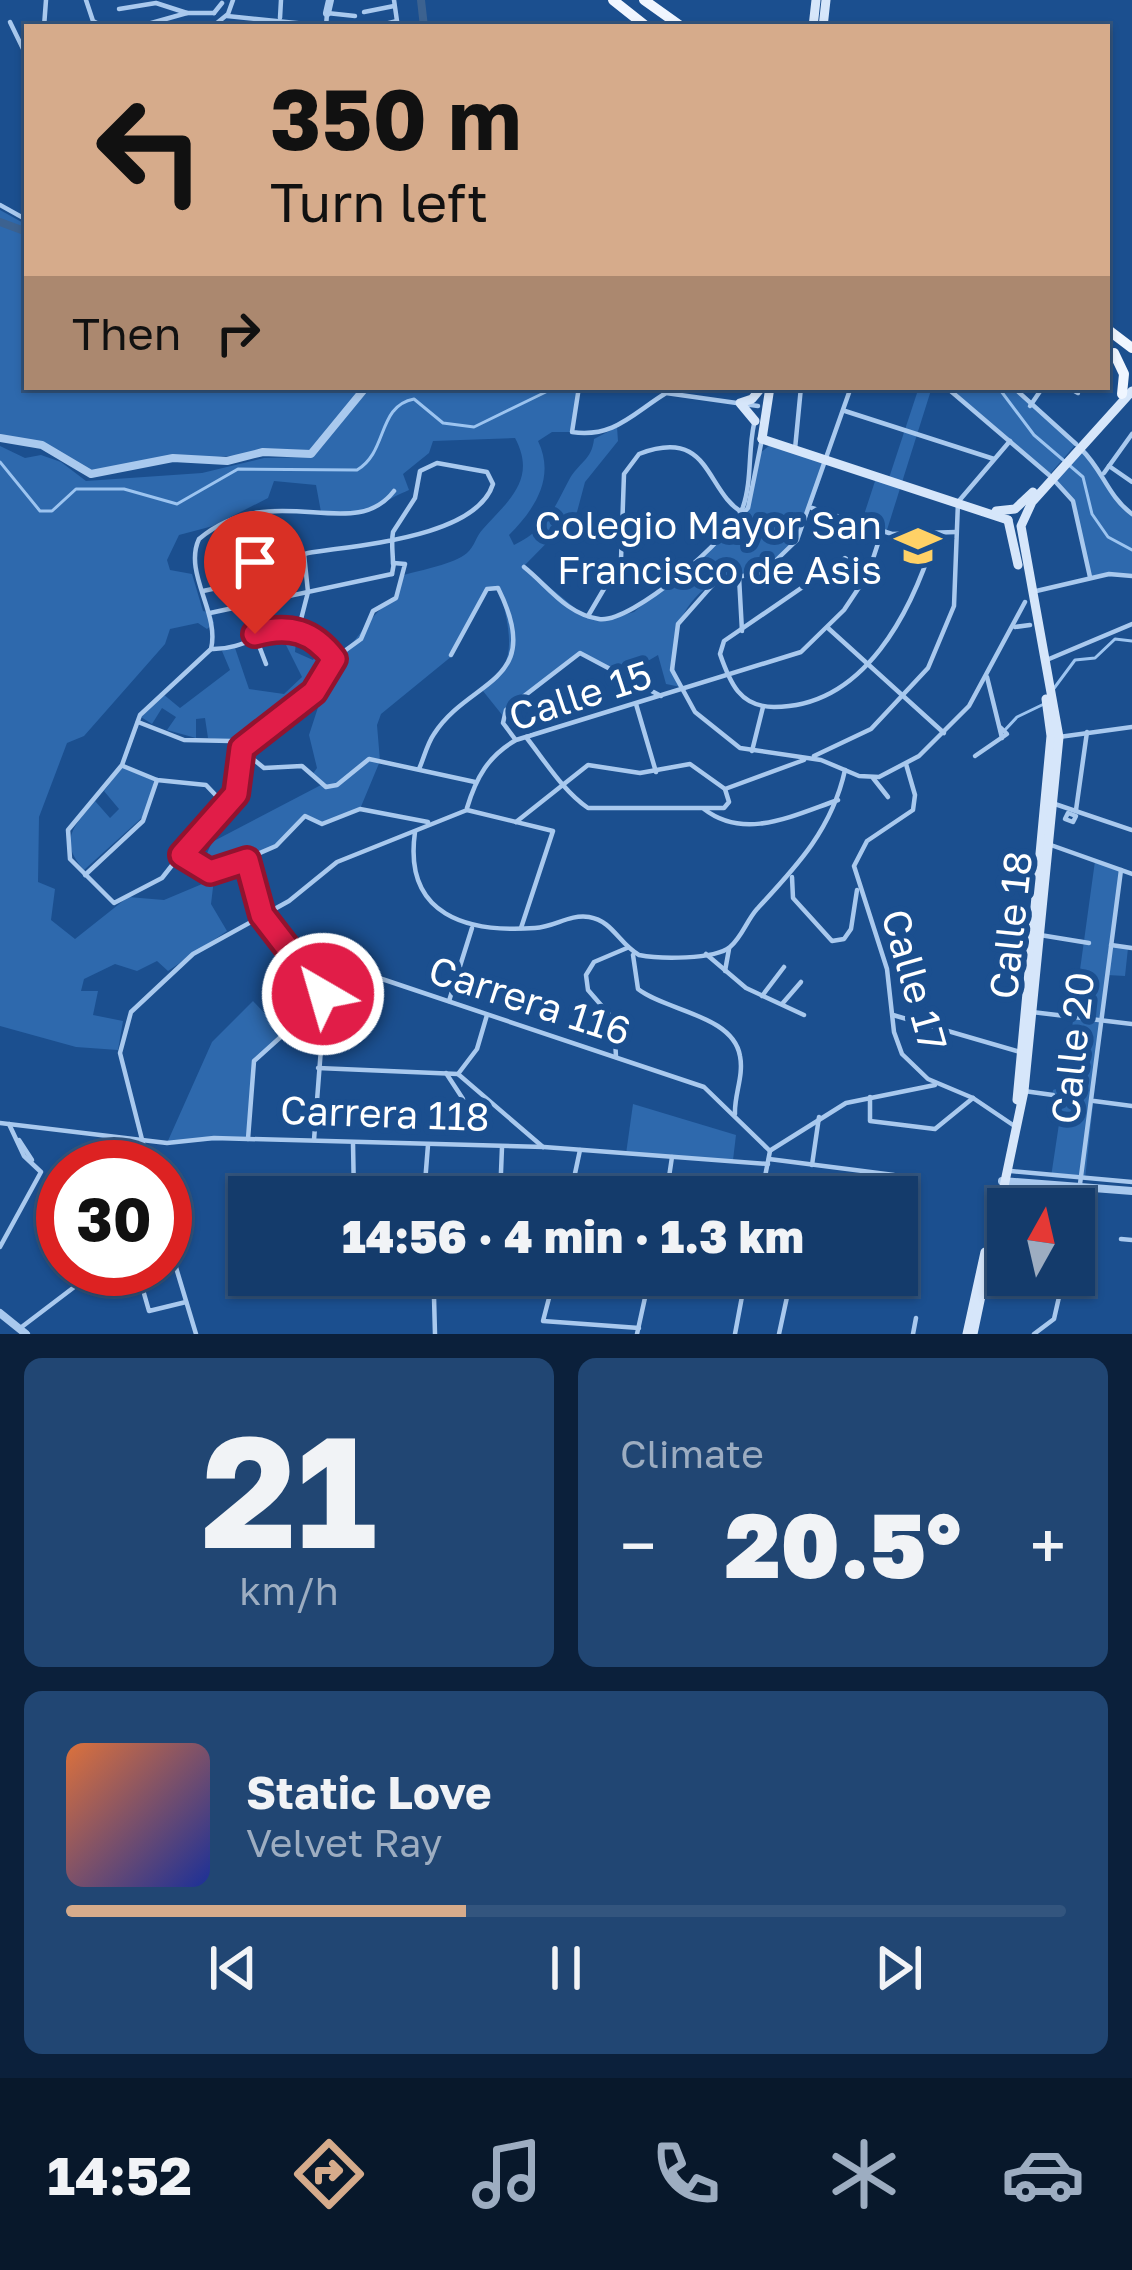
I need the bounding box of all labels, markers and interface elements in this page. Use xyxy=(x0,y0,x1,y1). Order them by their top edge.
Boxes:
text: 350 m xyxy=(270,68,522,168)
icon: left xyxy=(72,72,228,228)
text: Turn left xyxy=(270,169,488,234)
icon: right xyxy=(205,300,271,366)
text: Then xyxy=(72,306,181,360)
place label: Colegio Mayor San Francisco de Asis xyxy=(535,501,882,593)
pin xyxy=(204,511,306,634)
school or university icon: Colegio Mayor San Francisco de Asis xyxy=(893,521,943,571)
icon: arrive xyxy=(222,529,288,595)
street label: Calle 15 xyxy=(503,650,657,740)
street label: Calle 18 xyxy=(979,849,1041,1001)
street label: Calle 17 xyxy=(872,904,958,1056)
position arrow xyxy=(260,931,386,1057)
street label: Carrera 116 xyxy=(423,945,637,1055)
street label: Calle 20 xyxy=(1041,970,1103,1126)
street label: Carrera 118 xyxy=(280,1086,490,1140)
speed limit sign: 30 xyxy=(36,1140,192,1296)
north arrow xyxy=(987,1188,1095,1296)
map controls xyxy=(987,1188,1095,1296)
text: 14:56 · 4 min · 1.3 km xyxy=(342,1209,804,1263)
text: 21 xyxy=(201,1395,377,1582)
text: Climate xyxy=(620,1430,764,1477)
text: 20.5° xyxy=(725,1490,961,1598)
text: − xyxy=(620,1505,656,1585)
text: + xyxy=(1030,1505,1066,1585)
text: km/h xyxy=(239,1567,339,1614)
text: Static Love xyxy=(246,1765,492,1819)
text: Velvet Ray xyxy=(246,1819,442,1866)
icon: previous xyxy=(200,1935,266,2001)
icon: pause xyxy=(533,1935,599,2001)
icon: next xyxy=(866,1935,932,2001)
icon: directions xyxy=(287,2132,371,2216)
icon: music xyxy=(465,2132,549,2216)
icon: phone xyxy=(644,2132,728,2216)
icon: climate xyxy=(822,2132,906,2216)
icon: car xyxy=(1001,2132,1085,2216)
text: 14:52 xyxy=(47,2142,192,2207)

